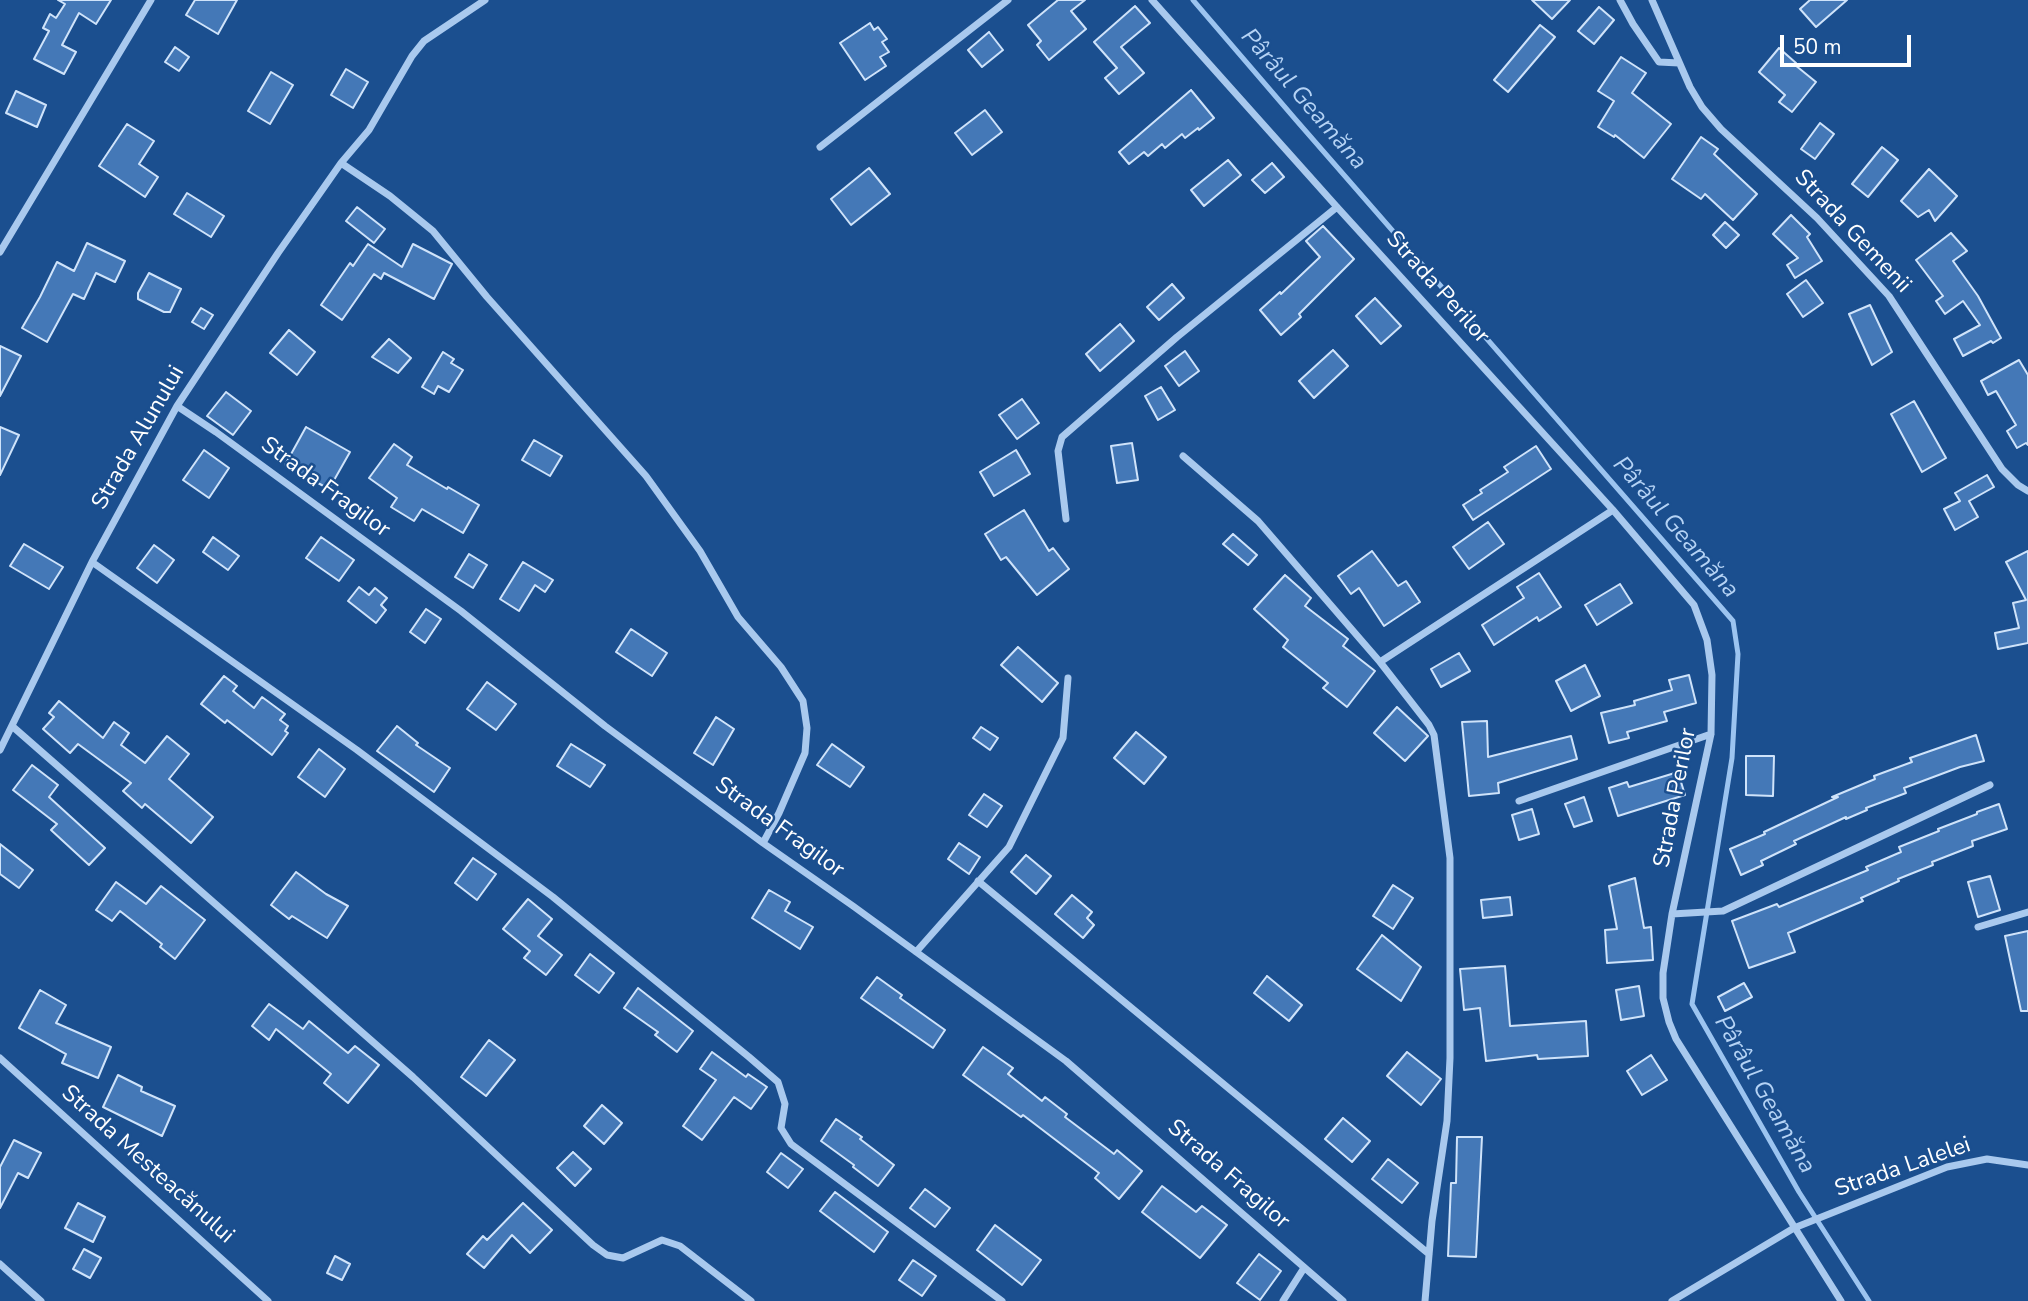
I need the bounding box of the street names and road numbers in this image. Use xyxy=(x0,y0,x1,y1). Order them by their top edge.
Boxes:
street label: Strada Gemenii xyxy=(1788,165,1916,299)
street label: Strada Perilor xyxy=(1379,226,1495,350)
street label: Strada Alunului xyxy=(87,361,191,515)
street label: Strada Fragilor xyxy=(255,432,395,544)
street label: Strada Perilor xyxy=(1649,726,1703,870)
street label: Strada Fragilor xyxy=(709,772,849,884)
street label: Strada Mesteacănului xyxy=(55,1080,239,1250)
street label: Strada Fragilor xyxy=(1161,1114,1295,1236)
street label: Strada Lalelei xyxy=(1831,1132,1975,1204)

